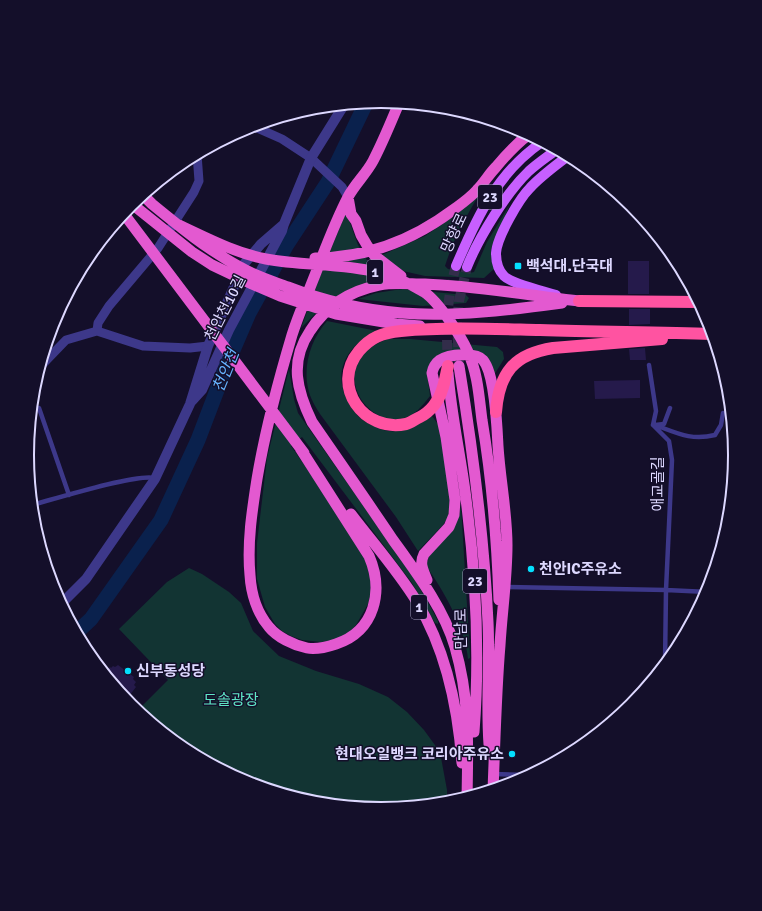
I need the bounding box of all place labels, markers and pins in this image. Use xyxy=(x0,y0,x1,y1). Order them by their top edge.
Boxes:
place label: 백석대.단국대 xyxy=(526,257,613,275)
marker: 백석대.단국대 xyxy=(513,261,523,271)
place label: 천안IC주유소 xyxy=(539,560,622,578)
marker: 천안IC주유소 xyxy=(526,564,536,574)
place label: 신부동성당 xyxy=(136,662,205,680)
marker: 신부동성당 xyxy=(123,666,133,676)
place label: 현대오일뱅크 코리아주유소 xyxy=(335,745,504,763)
marker: 현대오일뱅크 코리아주유소 xyxy=(507,749,517,759)

